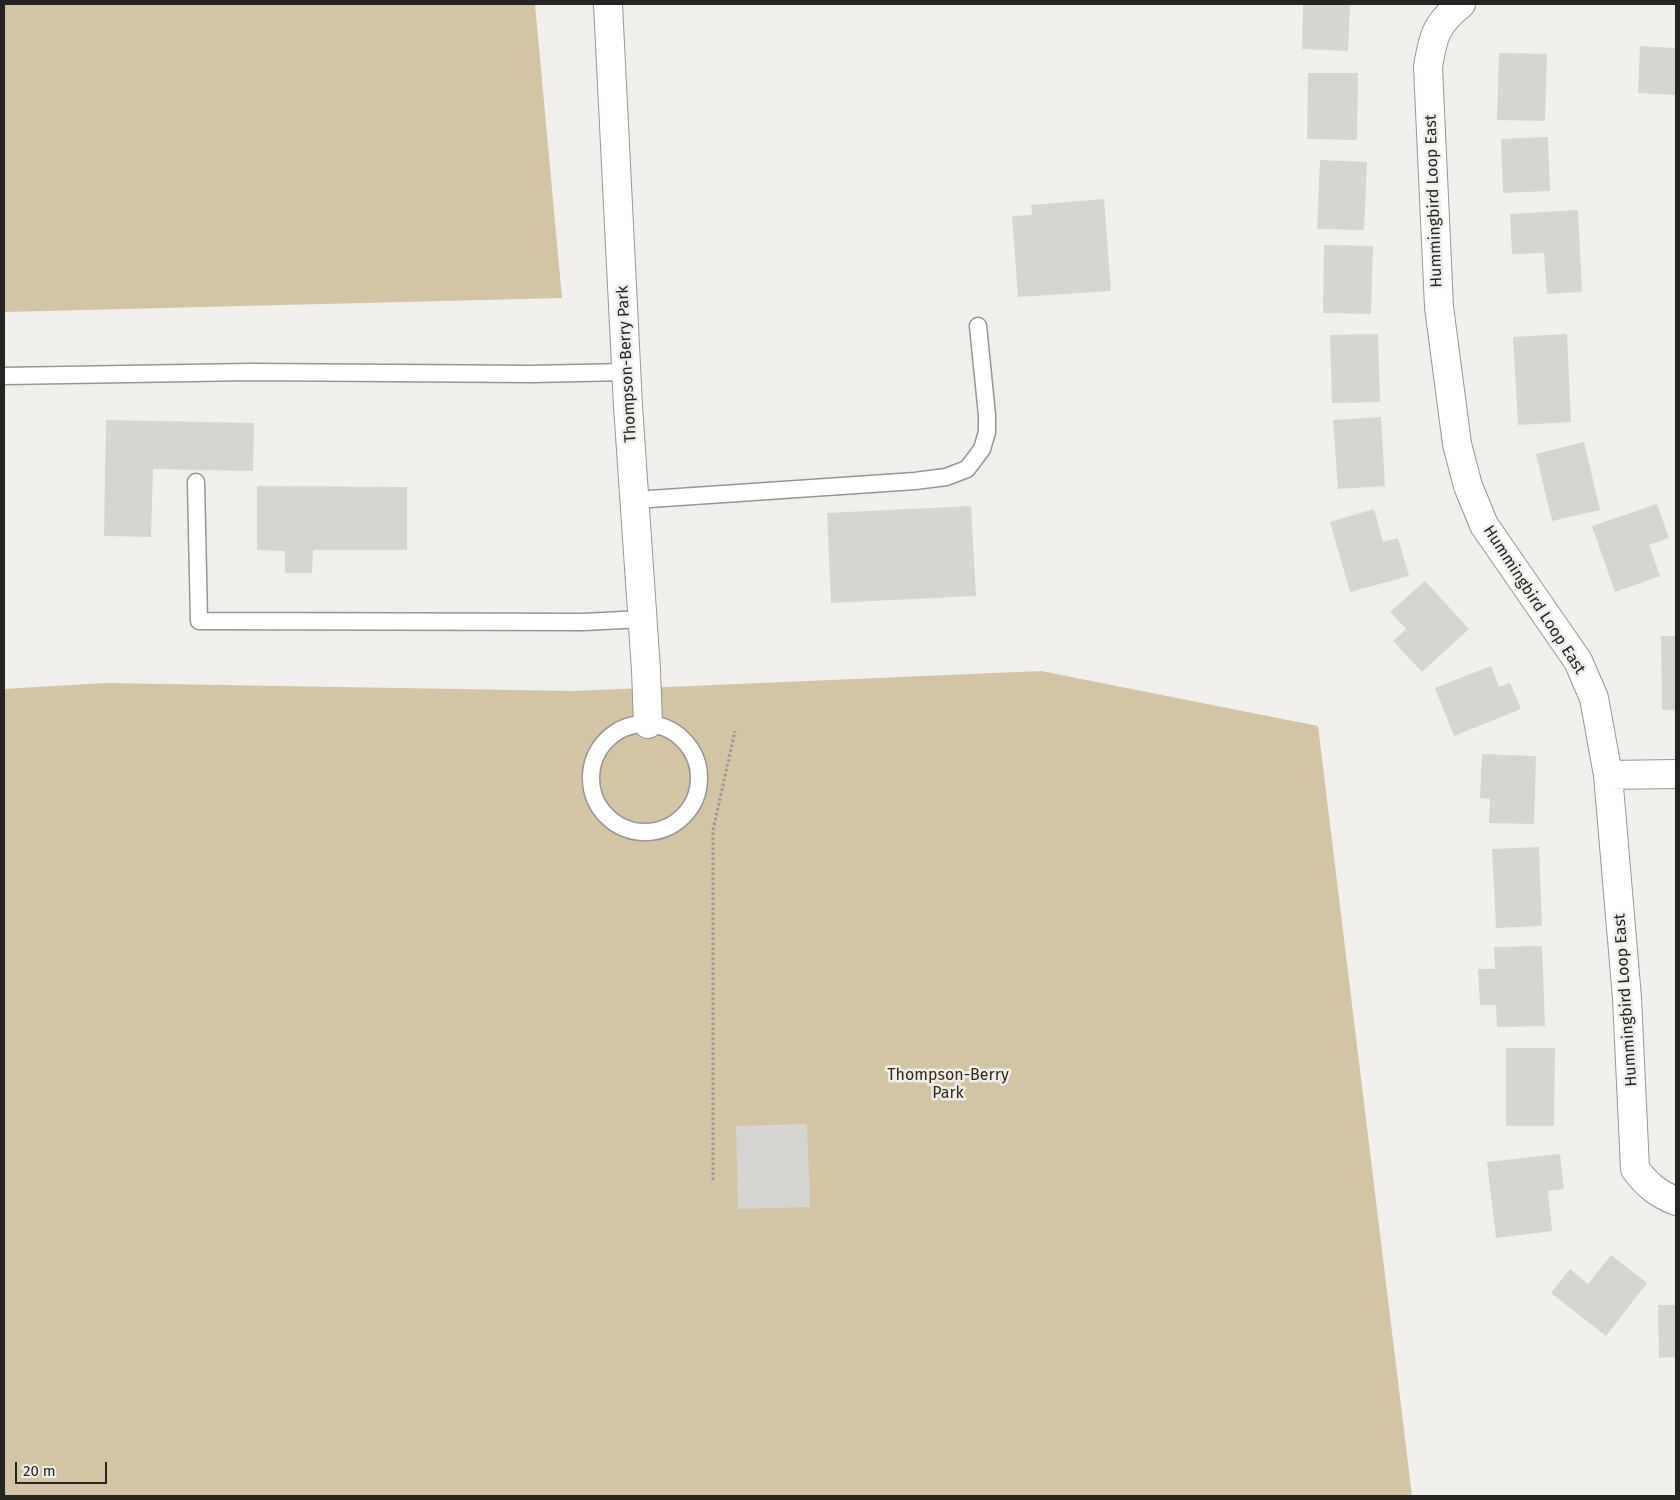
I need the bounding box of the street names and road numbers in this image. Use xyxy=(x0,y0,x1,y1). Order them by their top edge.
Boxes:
street label: Hummingbird Loop East xyxy=(1421,114,1447,288)
street label: Thompson-Berry Park xyxy=(613,285,641,443)
street label: Hummingbird Loop East xyxy=(1479,522,1589,678)
street label: Hummingbird Loop East xyxy=(1610,913,1642,1087)

